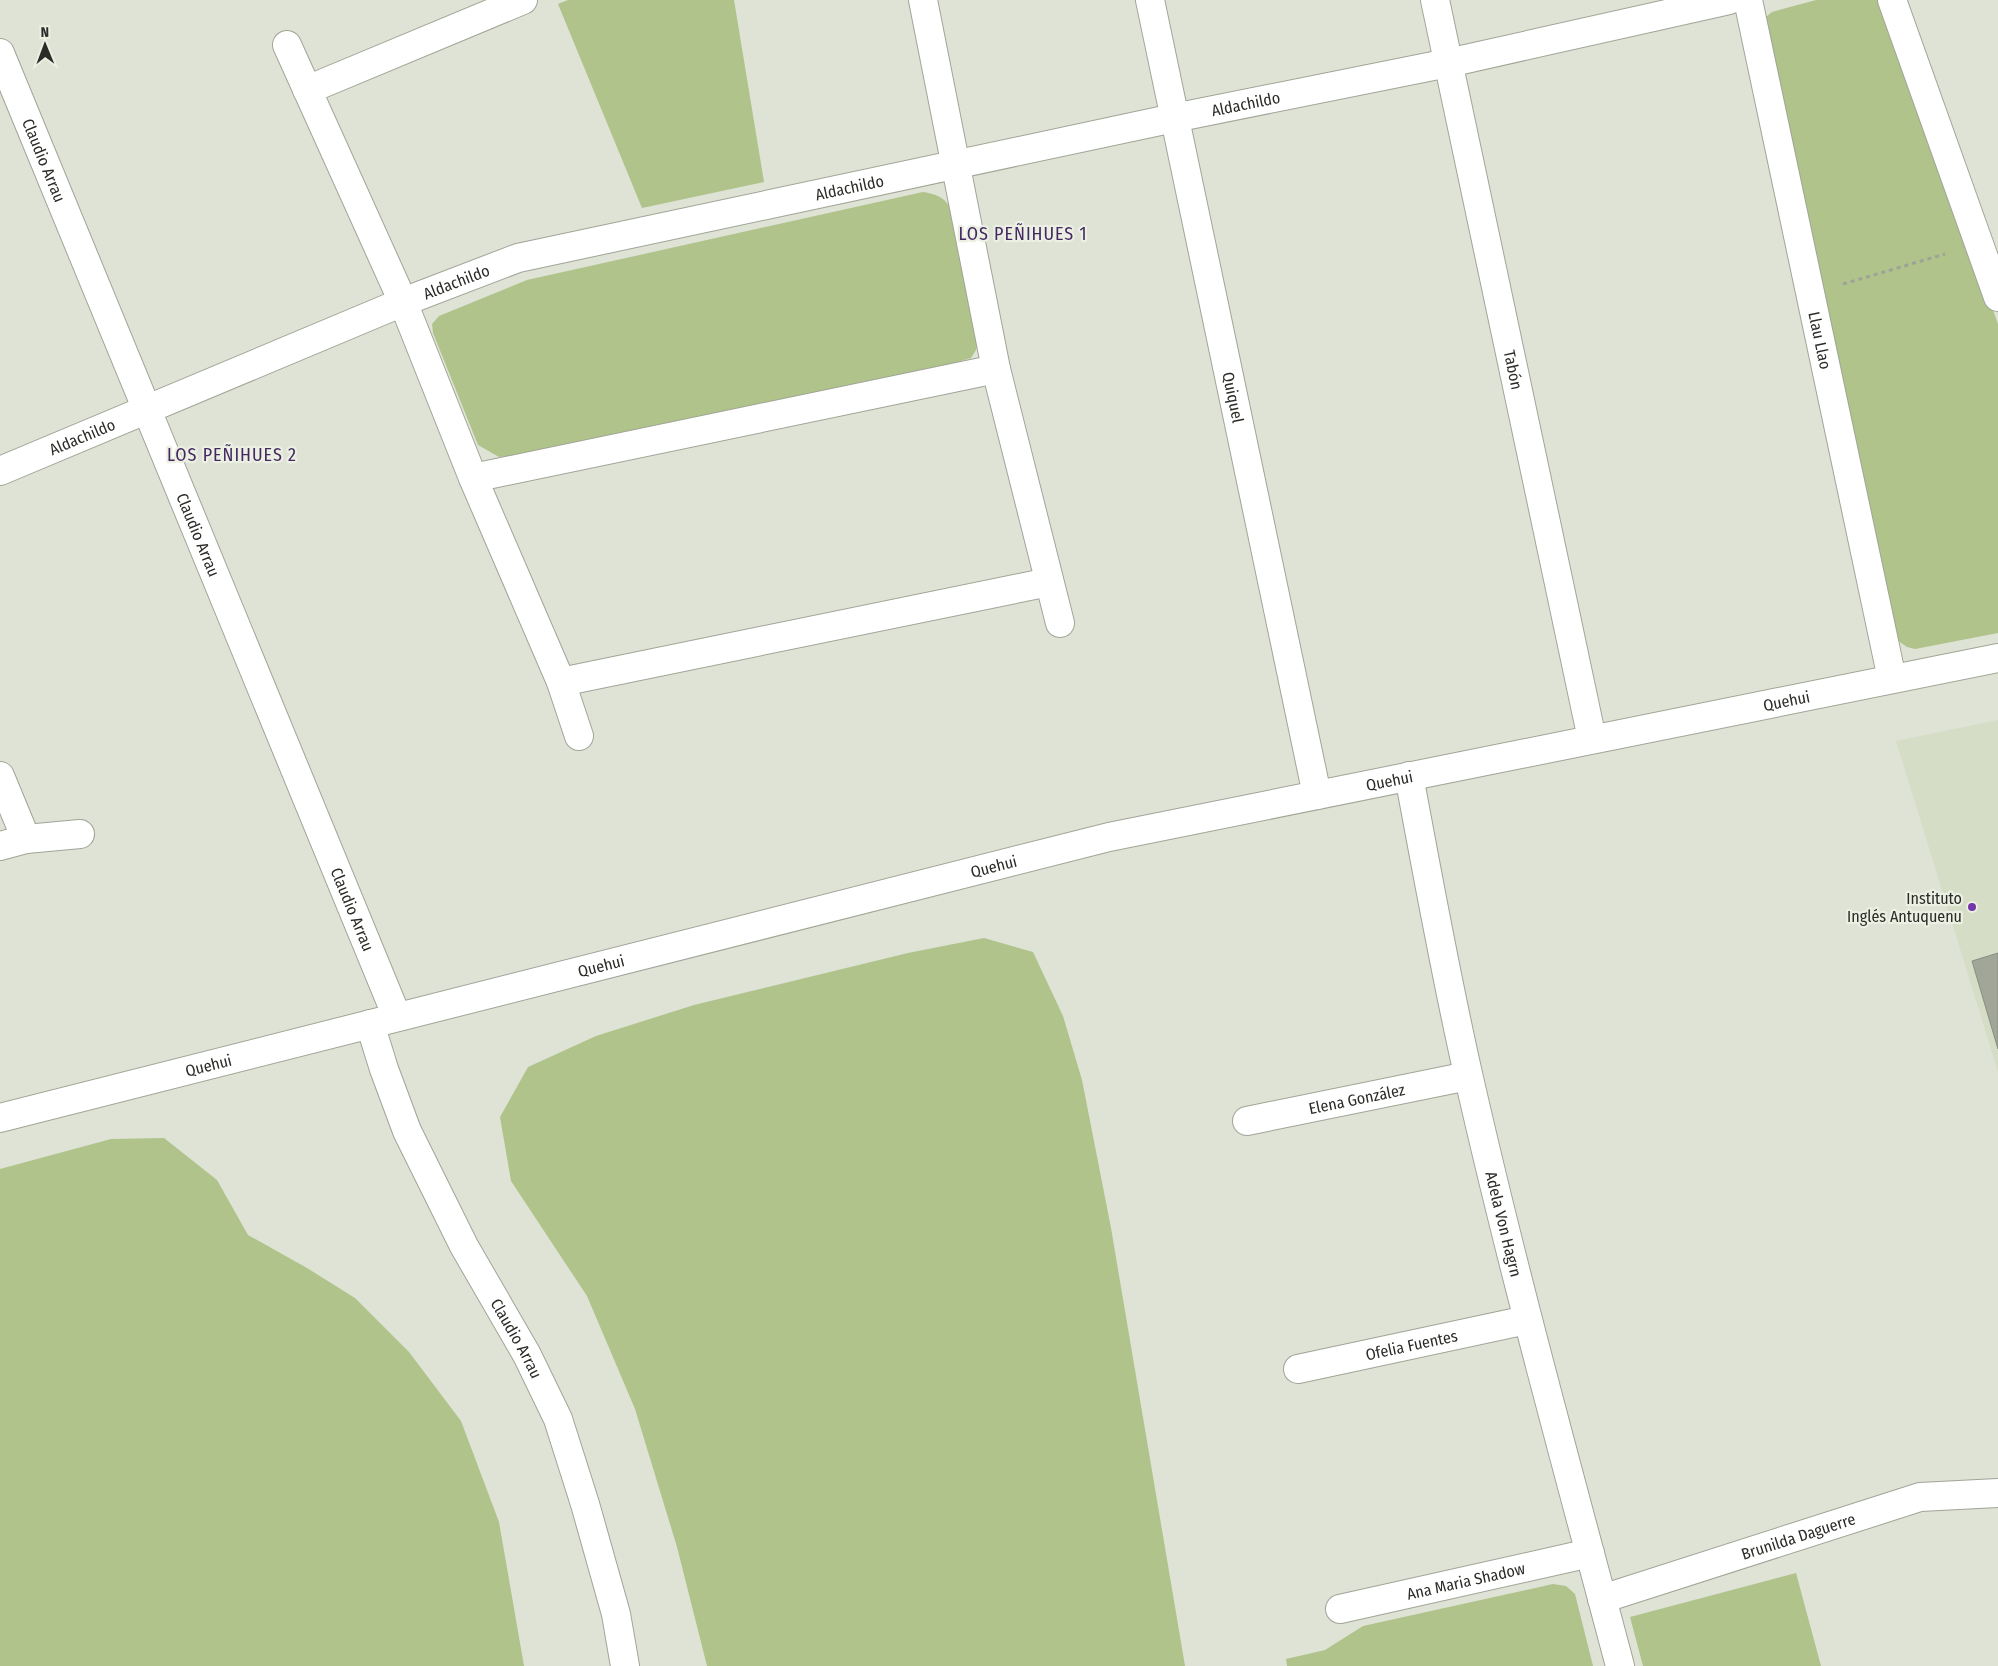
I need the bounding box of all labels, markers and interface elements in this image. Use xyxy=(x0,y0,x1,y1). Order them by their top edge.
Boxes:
north arrow xyxy=(20,20,70,70)
text: N xyxy=(40,24,49,41)
street label: Aldachildo xyxy=(1210,87,1282,120)
street label: Claudio Arrau xyxy=(19,116,70,205)
street label: Aldachildo xyxy=(813,171,885,204)
district label: LOS PEÑIHUES 1 xyxy=(958,223,1088,245)
street label: Aldachildo xyxy=(420,260,492,303)
street label: Llau Llao xyxy=(1805,310,1836,371)
street label: Tabón xyxy=(1500,348,1527,391)
street label: Quiquel xyxy=(1219,370,1248,425)
street label: Aldachildo xyxy=(46,414,118,459)
district label: LOS PEÑIHUES 2 xyxy=(167,444,297,466)
street label: Claudio Arrau xyxy=(173,490,224,579)
street label: Quehui xyxy=(1761,687,1811,715)
street label: Quehui xyxy=(1364,767,1414,795)
street label: Quehui xyxy=(968,851,1019,881)
street label: Claudio Arrau xyxy=(327,865,378,954)
place label: Instituto Inglés Antuquenu xyxy=(1847,889,1962,926)
marker: Instituto Inglés Antuquenu xyxy=(1966,901,1978,913)
street label: Quehui xyxy=(576,951,626,981)
street label: Quehui xyxy=(183,1050,234,1080)
street label: Elena González xyxy=(1307,1080,1406,1118)
street label: Adela Von Hagrn xyxy=(1482,1169,1526,1279)
street label: Claudio Arrau xyxy=(487,1295,546,1381)
street label: Ofelia Fuentes xyxy=(1364,1326,1459,1364)
street label: Brunilda Daguerre xyxy=(1739,1509,1858,1563)
street label: Ana Maria Shadow xyxy=(1405,1558,1527,1603)

